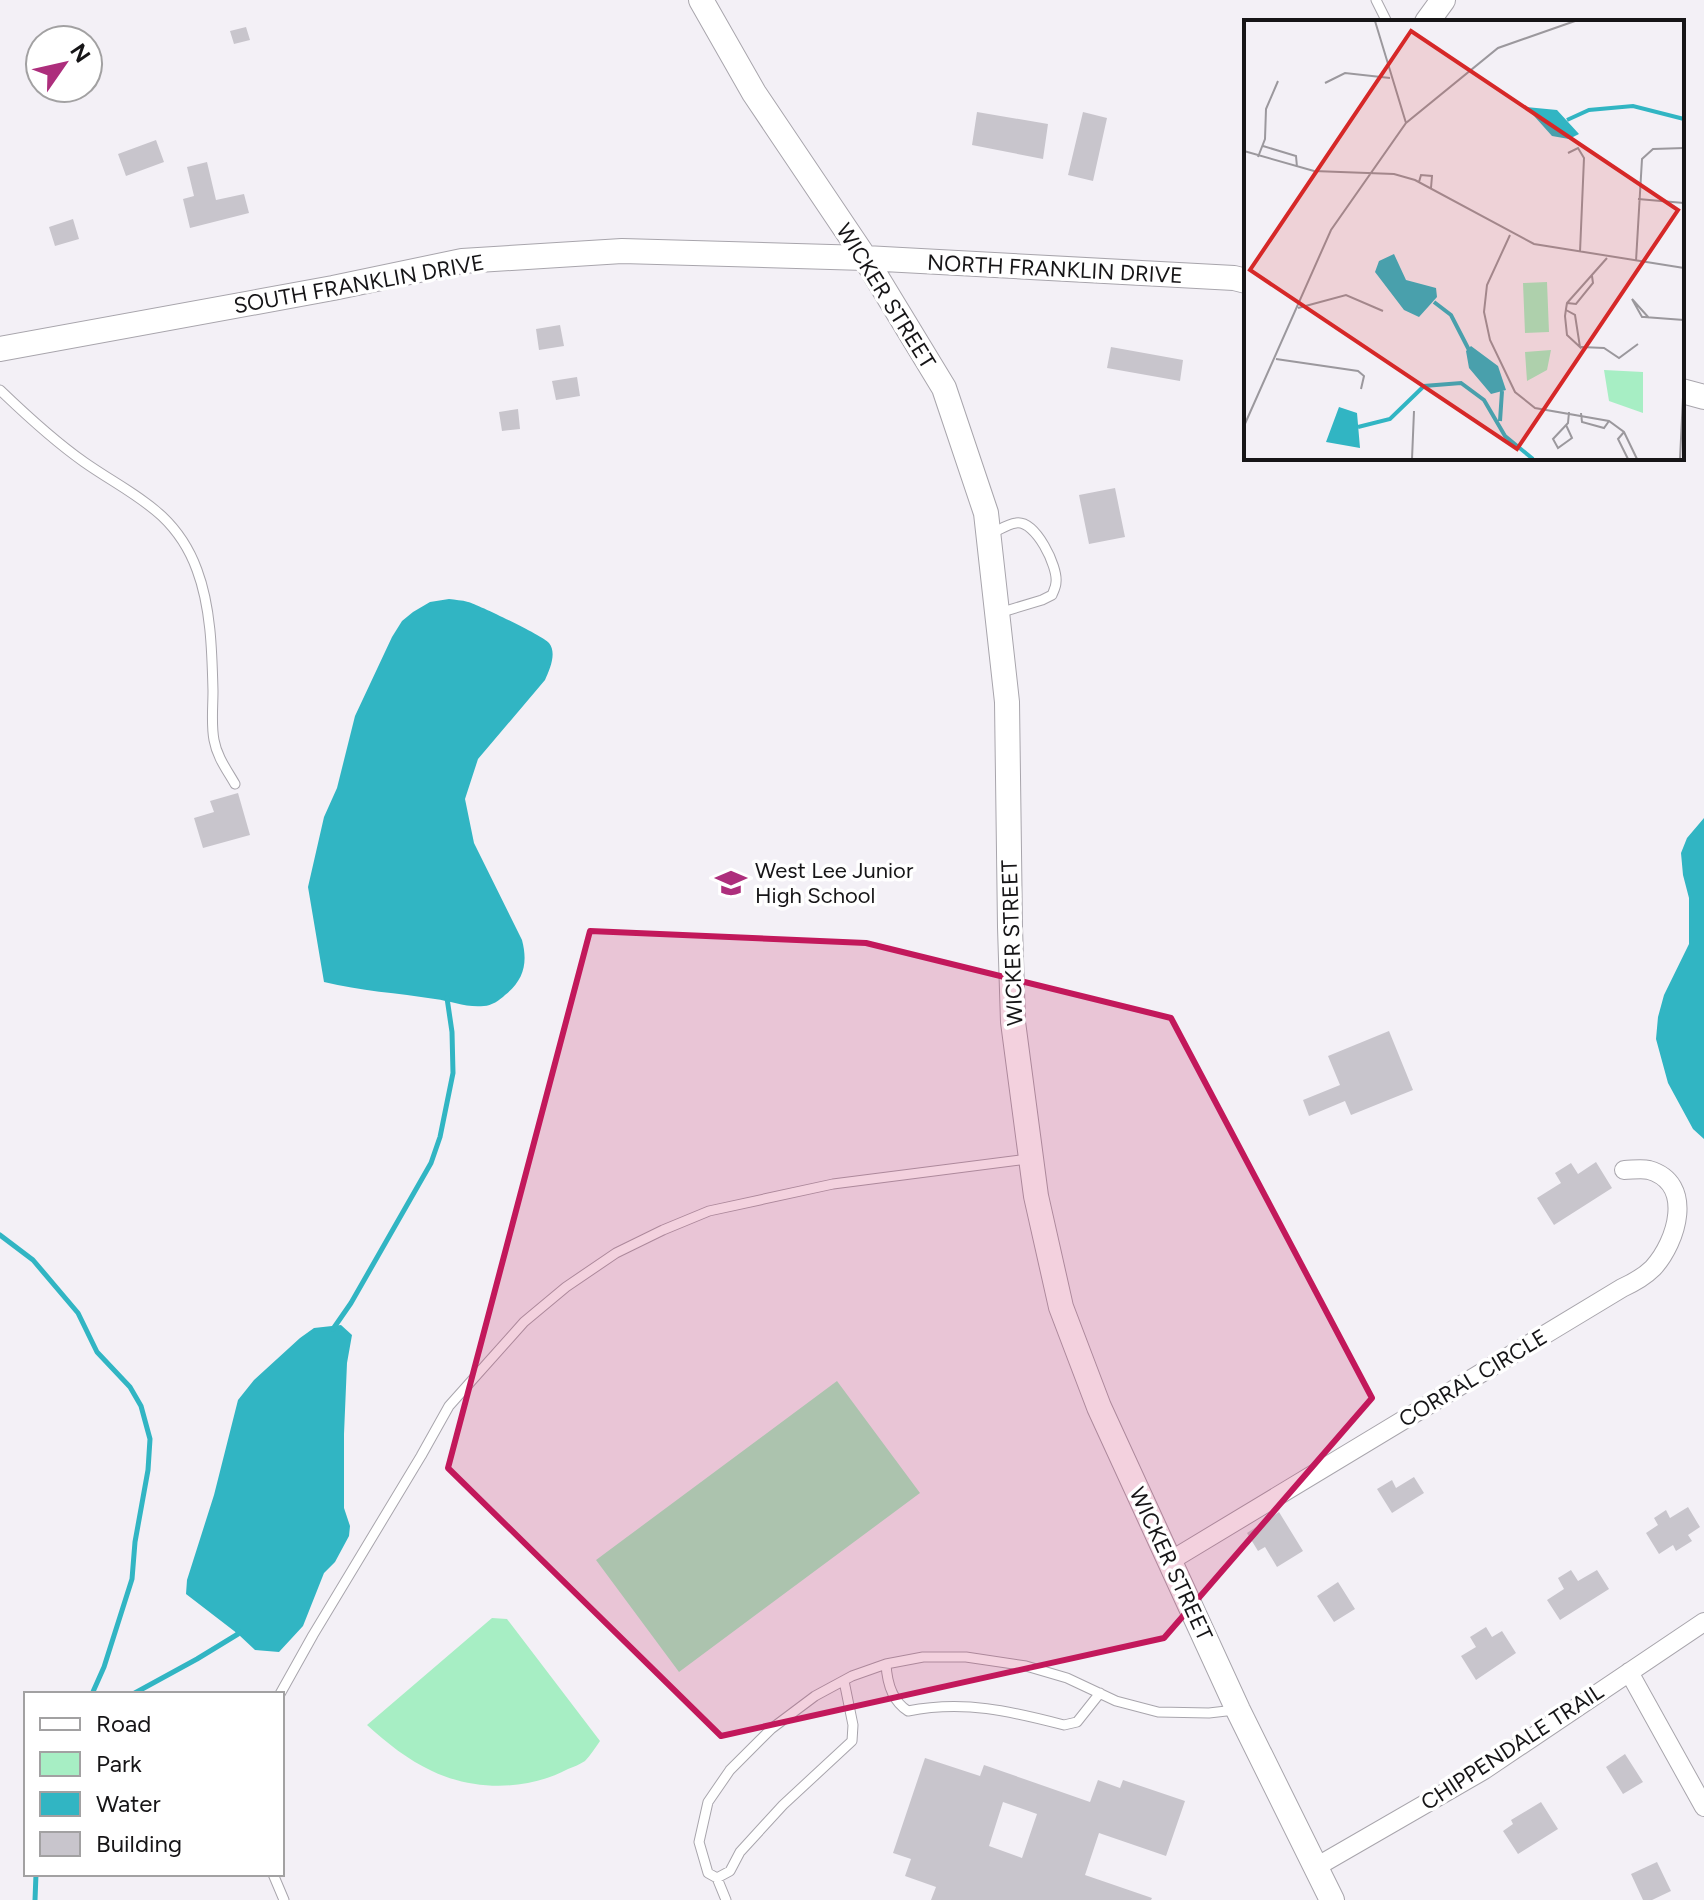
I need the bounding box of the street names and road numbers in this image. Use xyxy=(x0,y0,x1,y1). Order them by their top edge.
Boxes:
street label: WICKER STREET xyxy=(831,218,941,374)
street label: SOUTH FRANKLIN DRIVE xyxy=(232,249,486,319)
street label: NORTH FRANKLIN DRIVE xyxy=(926,249,1184,289)
street label: WICKER STREET xyxy=(996,859,1028,1027)
street label: CORRAL CIRCLE xyxy=(1394,1323,1552,1433)
street label: WICKER STREET xyxy=(1124,1483,1218,1645)
street label: CHIPPENDALE TRAIL xyxy=(1416,1678,1609,1816)

